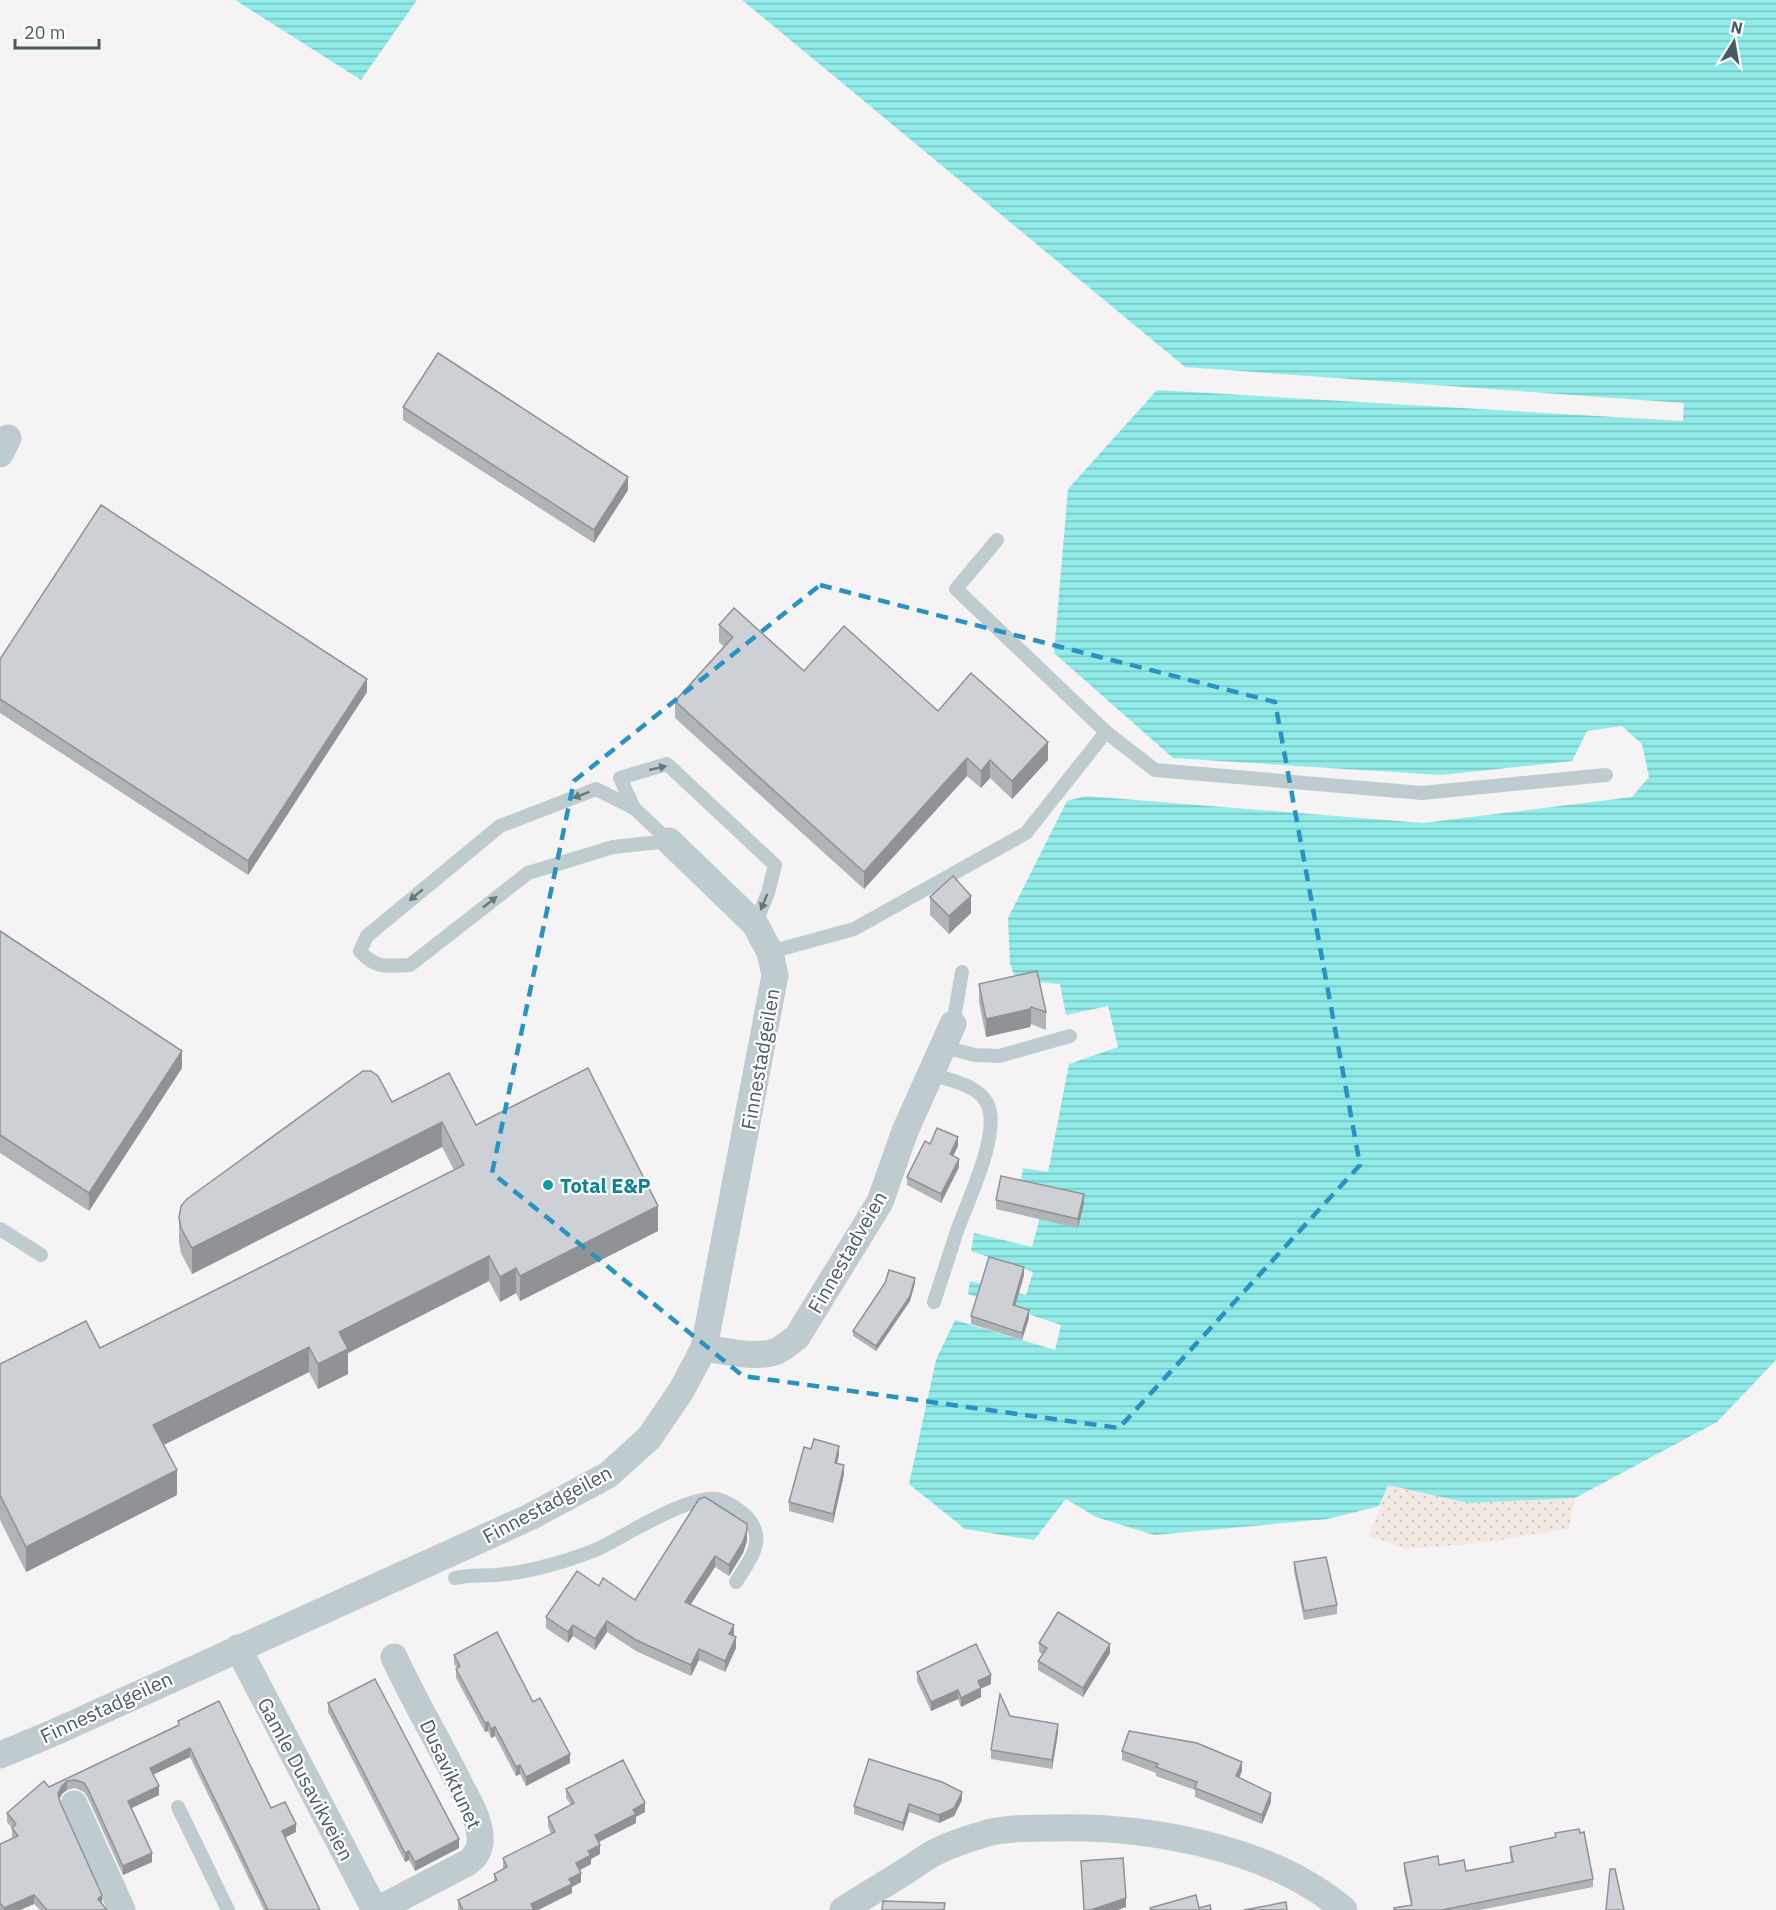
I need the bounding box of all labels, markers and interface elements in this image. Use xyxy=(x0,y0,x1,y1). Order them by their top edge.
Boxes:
scale bar xyxy=(15,12,99,50)
north arrow xyxy=(1704,12,1764,72)
text: N xyxy=(1729,16,1744,38)
text: 20 m xyxy=(24,21,66,44)
one-way arrow xyxy=(649,762,667,772)
one-way arrow xyxy=(571,790,589,800)
one-way arrow xyxy=(408,889,424,902)
one-way arrow xyxy=(759,893,768,911)
one-way arrow xyxy=(483,897,498,909)
street label: Finnestadgeilen xyxy=(734,986,786,1132)
place label: Total E&P xyxy=(560,1172,651,1199)
marker: Total E&P xyxy=(541,1178,555,1192)
street label: Finnestadveien xyxy=(801,1186,893,1318)
street label: Finnestadgeilen xyxy=(478,1459,616,1549)
street label: Finnestadgeilen xyxy=(36,1665,176,1749)
street label: Gamle Dusavikveien xyxy=(252,1693,360,1865)
street label: Dusaviktunet xyxy=(414,1715,488,1833)

